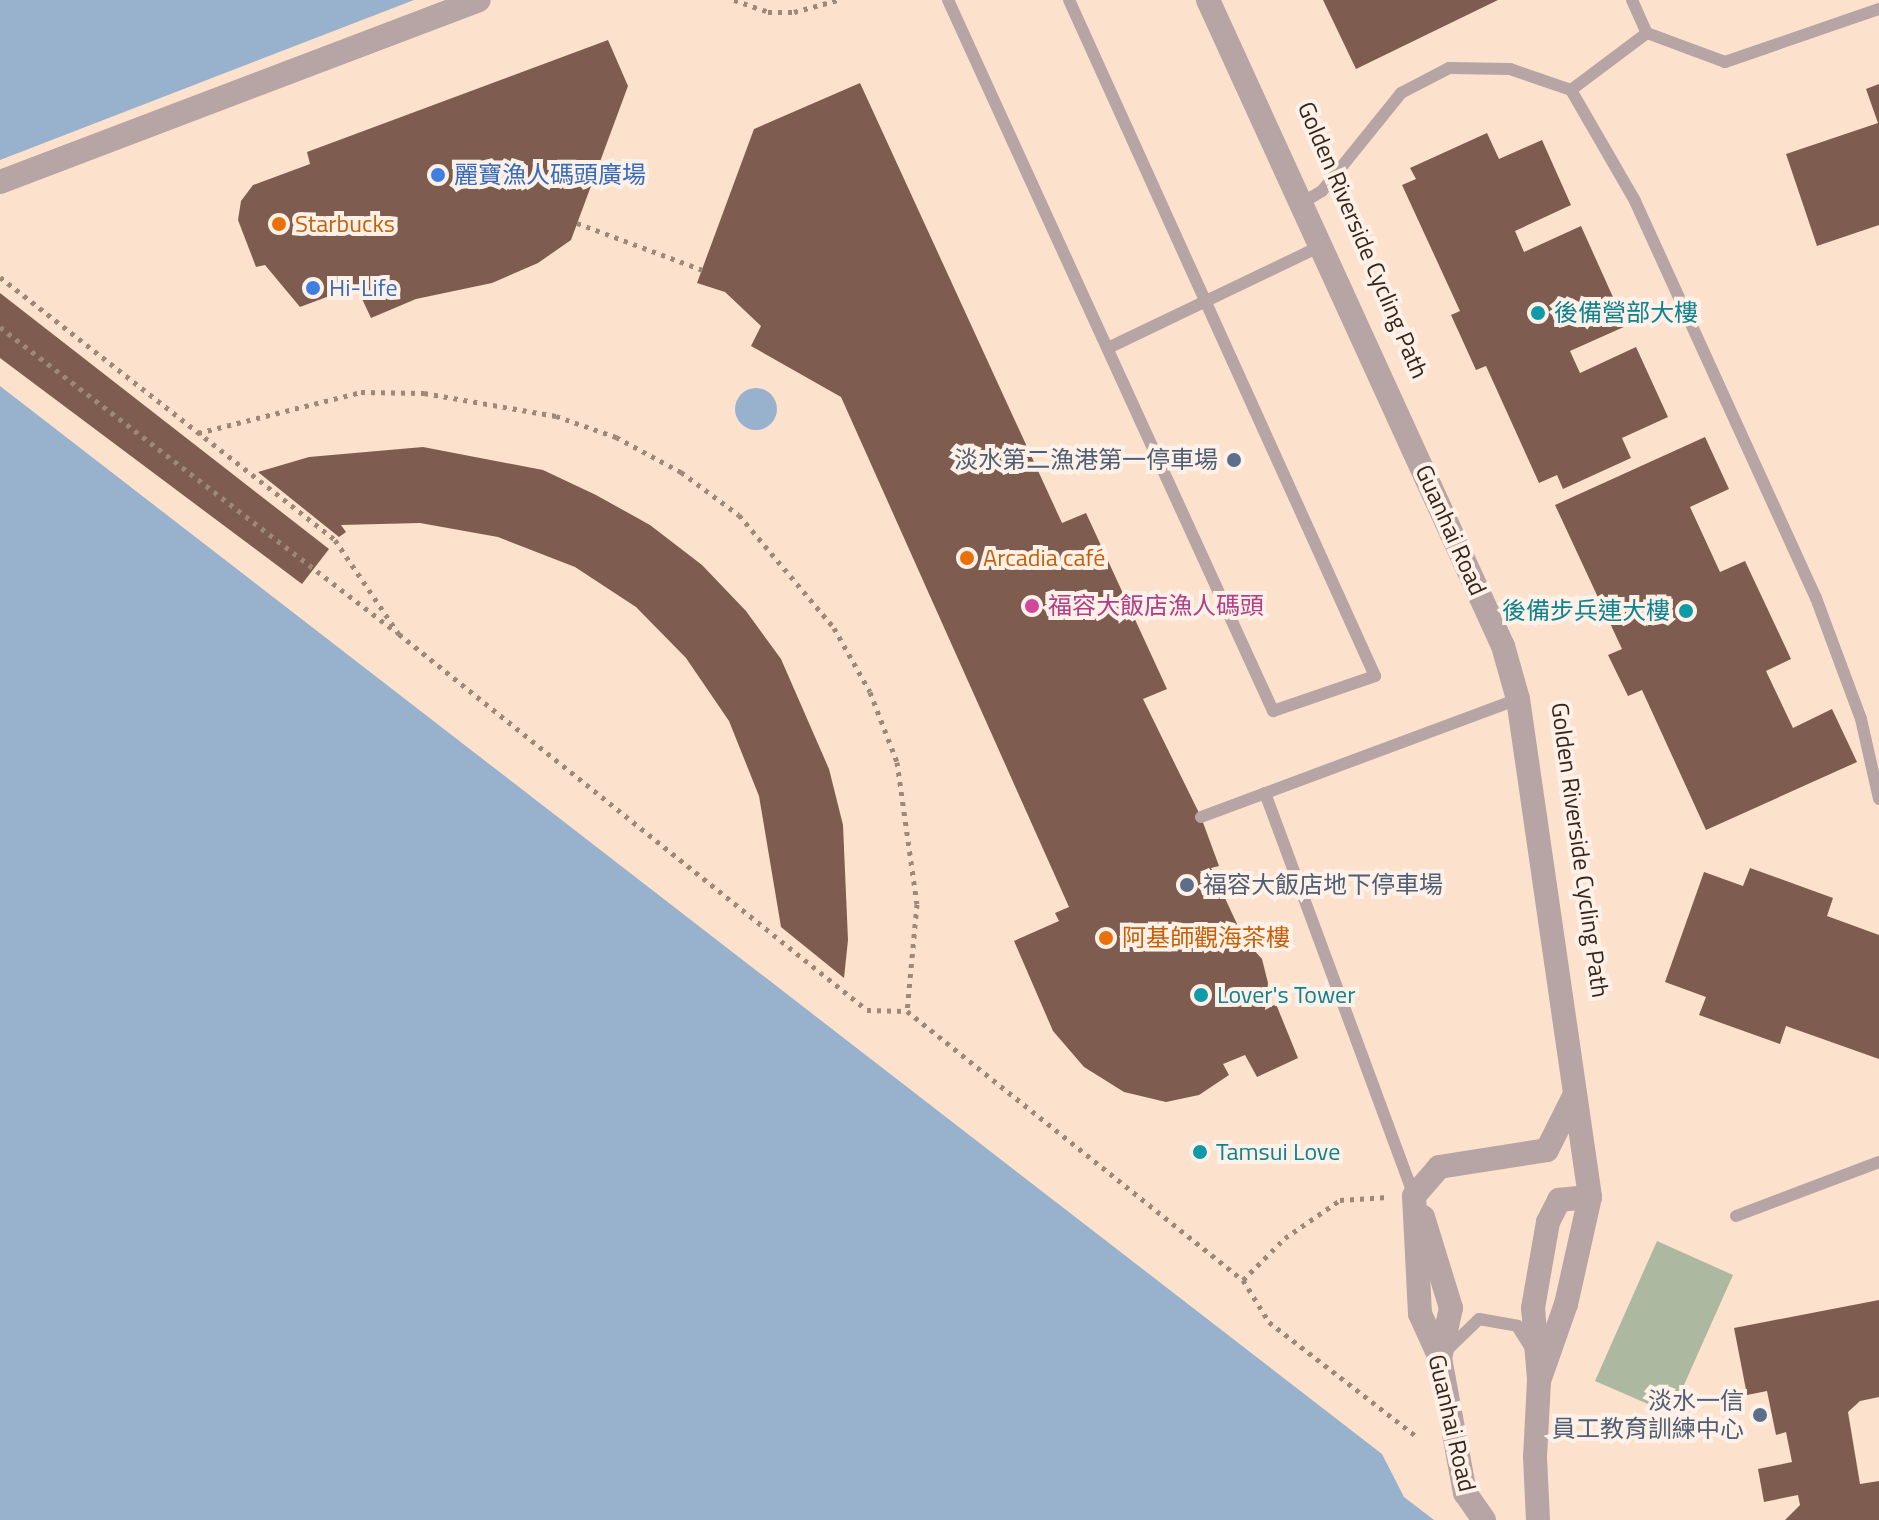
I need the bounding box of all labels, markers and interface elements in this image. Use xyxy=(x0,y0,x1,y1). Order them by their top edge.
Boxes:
street label: Golden Riverside Cycling Path xyxy=(1292,97,1434,383)
place label: 麗寶漁人碼頭廣場 xyxy=(454,161,646,189)
marker: 麗寶漁人碼頭廣場 xyxy=(429,166,447,184)
place label: Starbucks xyxy=(295,210,395,238)
marker: Starbucks xyxy=(270,215,288,233)
place label: Hi-Life xyxy=(329,274,398,302)
marker: Hi-Life xyxy=(304,279,322,297)
place label: 後備營部大樓 xyxy=(1554,299,1698,327)
marker: 後備營部大樓 xyxy=(1529,304,1547,322)
place label: 淡水第二漁港第一停車場 xyxy=(954,446,1218,474)
marker: 淡水第二漁港第一停車場 xyxy=(1225,451,1243,469)
street label: Guanhai Road xyxy=(1409,460,1493,600)
place label: Arcadia café xyxy=(983,544,1105,572)
marker: Arcadia café xyxy=(958,549,976,567)
place label: 福容大飯店漁人碼頭 xyxy=(1048,592,1264,620)
marker: 福容大飯店漁人碼頭 xyxy=(1023,597,1041,615)
place label: 後備步兵連大樓 xyxy=(1502,597,1670,625)
marker: 後備步兵連大樓 xyxy=(1677,602,1695,620)
street label: Golden Riverside Cycling Path xyxy=(1545,701,1615,999)
place label: 福容大飯店地下停車場 xyxy=(1203,871,1443,899)
marker: 福容大飯店地下停車場 xyxy=(1178,876,1196,894)
place label: 阿基師觀海茶樓 xyxy=(1122,924,1290,952)
marker: 阿基師觀海茶樓 xyxy=(1097,929,1115,947)
place label: Lover's Tower xyxy=(1217,981,1355,1009)
marker: Lover's Tower xyxy=(1192,986,1210,1004)
place label: Tamsui Love xyxy=(1216,1138,1340,1166)
marker: Tamsui Love xyxy=(1191,1143,1209,1161)
street label: Guanhai Road xyxy=(1422,1352,1482,1494)
place label: 淡水一信 員工教育訓練中心 xyxy=(1552,1387,1744,1443)
marker: 淡水一信 員工教育訓練中心 xyxy=(1751,1406,1769,1424)

